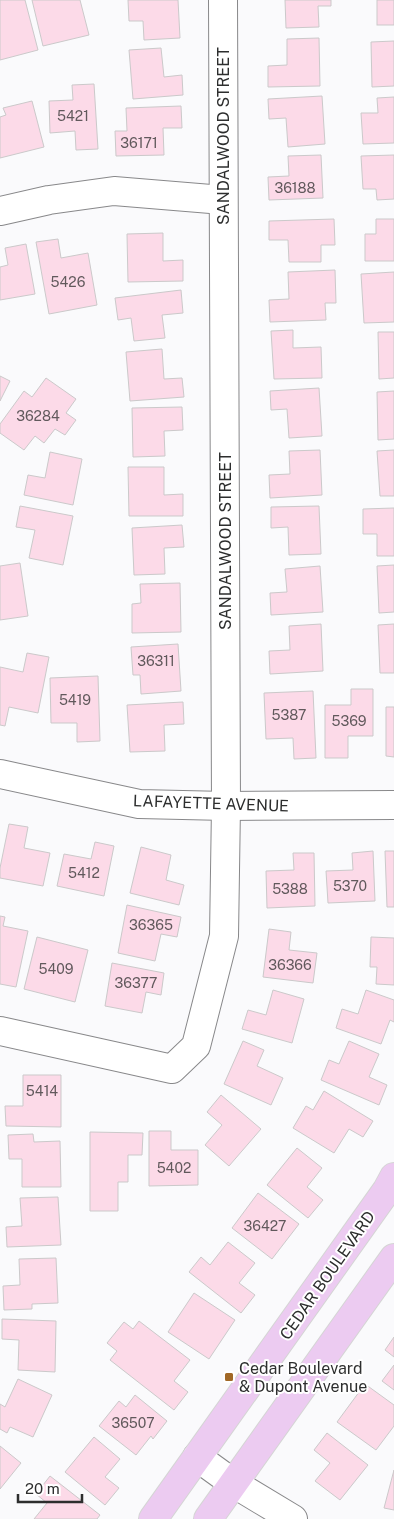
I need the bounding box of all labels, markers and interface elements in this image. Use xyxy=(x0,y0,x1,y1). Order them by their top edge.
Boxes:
street label: SANDALWOOD STREET xyxy=(214,46,233,225)
house number: 5421 xyxy=(57,108,89,124)
house number: 36171 xyxy=(120,135,158,151)
house number: 36188 xyxy=(274,180,316,196)
house number: 5426 xyxy=(51,274,86,290)
house number: 36284 xyxy=(16,408,60,424)
street label: SANDALWOOD STREET xyxy=(216,451,235,630)
house number: 36311 xyxy=(137,653,175,669)
house number: 5419 xyxy=(59,692,91,708)
house number: 5387 xyxy=(272,707,306,723)
house number: 5369 xyxy=(331,713,367,729)
street label: LAFAYETTE AVENUE xyxy=(133,791,289,816)
house number: 5412 xyxy=(68,865,100,881)
house number: 5370 xyxy=(333,878,367,894)
house number: 5388 xyxy=(272,881,308,897)
house number: 36365 xyxy=(129,917,173,933)
house number: 36366 xyxy=(268,957,312,973)
house number: 5409 xyxy=(39,961,74,977)
house number: 36377 xyxy=(115,975,157,991)
house number: 5414 xyxy=(26,1083,58,1099)
house number: 5402 xyxy=(157,1160,191,1176)
street label: CEDAR BOULEVARD xyxy=(276,1207,379,1343)
house number: 36427 xyxy=(244,1218,286,1234)
place label: Cedar Boulevard & Dupont Avenue xyxy=(239,1359,367,1396)
marker: Cedar Boulevard & Dupont Avenue xyxy=(223,1371,235,1383)
house number: 36507 xyxy=(111,1415,155,1431)
scale bar xyxy=(18,1472,81,1504)
text: 20 m xyxy=(25,1480,60,1497)

